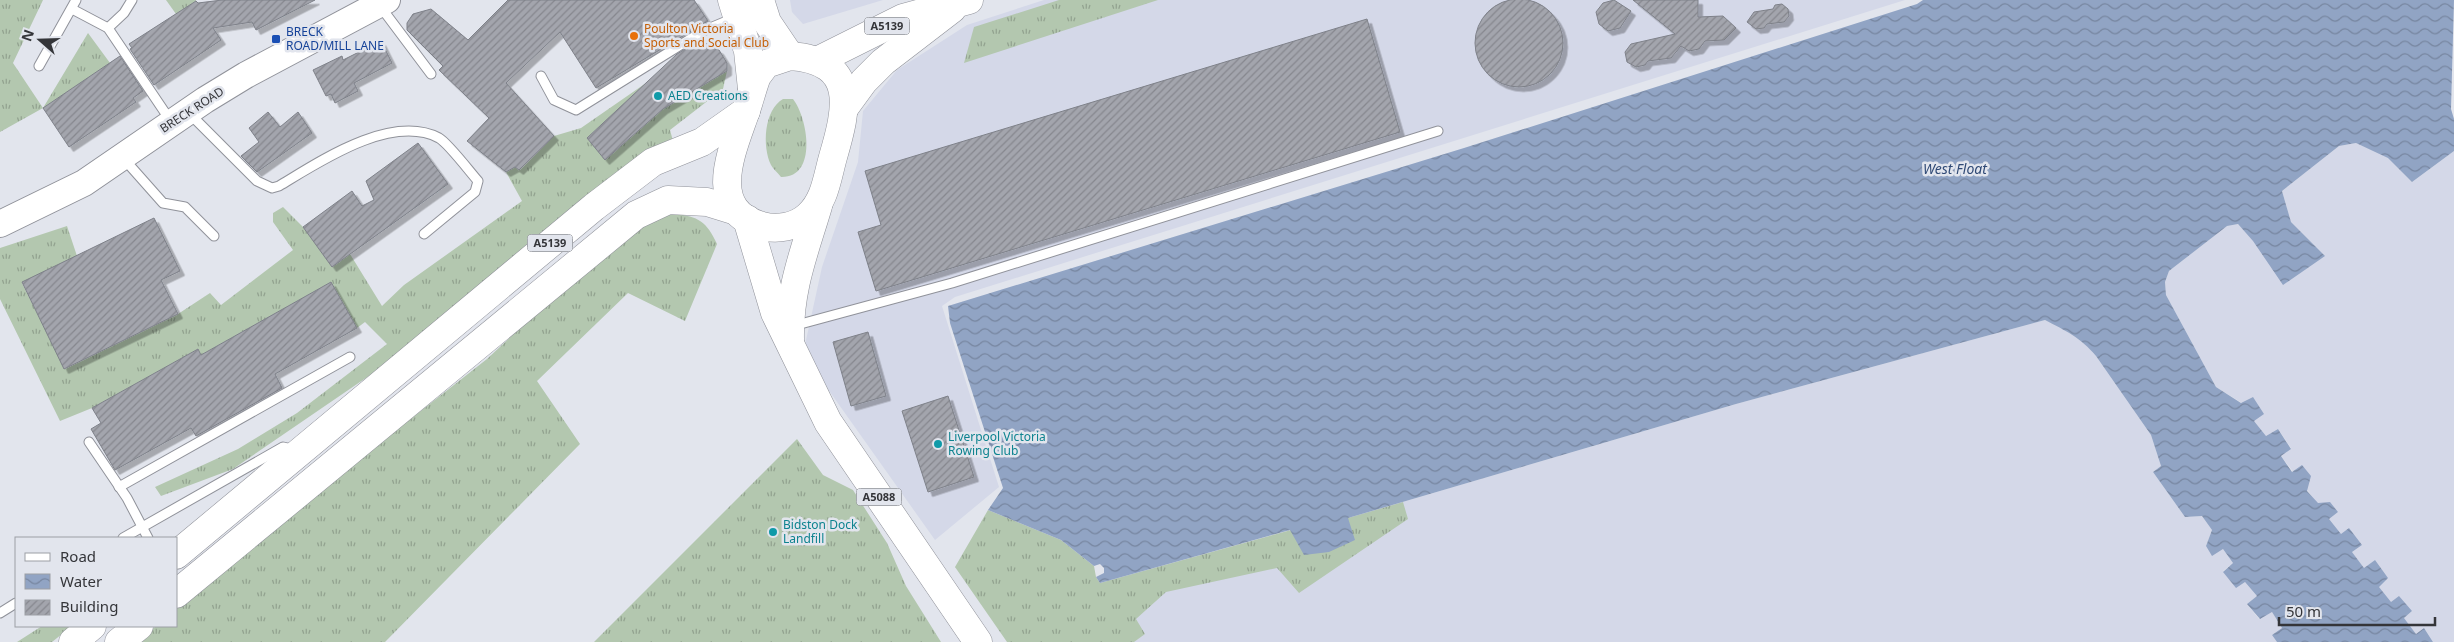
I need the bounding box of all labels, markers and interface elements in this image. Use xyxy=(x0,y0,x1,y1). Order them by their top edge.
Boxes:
north arrow xyxy=(15,15,65,65)
road number: A5139 xyxy=(864,18,910,34)
place label: Poulton Victoria Sports and Social Club xyxy=(644,20,769,51)
place label: BRECK ROAD/MILL LANE xyxy=(286,23,384,54)
text: N xyxy=(16,27,38,44)
marker: Poulton Victoria Sports and Social Club xyxy=(628,30,640,42)
marker: BRECK ROAD/MILL LANE xyxy=(270,33,282,45)
street label: BRECK ROAD xyxy=(156,82,227,137)
place label: AED Creations xyxy=(668,87,748,104)
marker: AED Creations xyxy=(652,90,664,102)
water label: West Float xyxy=(1923,159,1988,178)
road number: A5139 xyxy=(528,234,572,252)
place label: Liverpool Victoria Rowing Club xyxy=(948,428,1046,459)
marker: Liverpool Victoria Rowing Club xyxy=(932,438,944,450)
road number: A5088 xyxy=(856,488,902,506)
place label: Bidston Dock Landfill xyxy=(783,516,858,547)
marker: Bidston Dock Landfill xyxy=(767,526,779,538)
legend xyxy=(15,537,178,627)
text: Road xyxy=(60,546,96,566)
text: Water xyxy=(60,571,102,591)
scale bar xyxy=(2279,594,2435,626)
text: Building xyxy=(60,596,118,616)
text: 50 m xyxy=(2286,601,2321,621)

